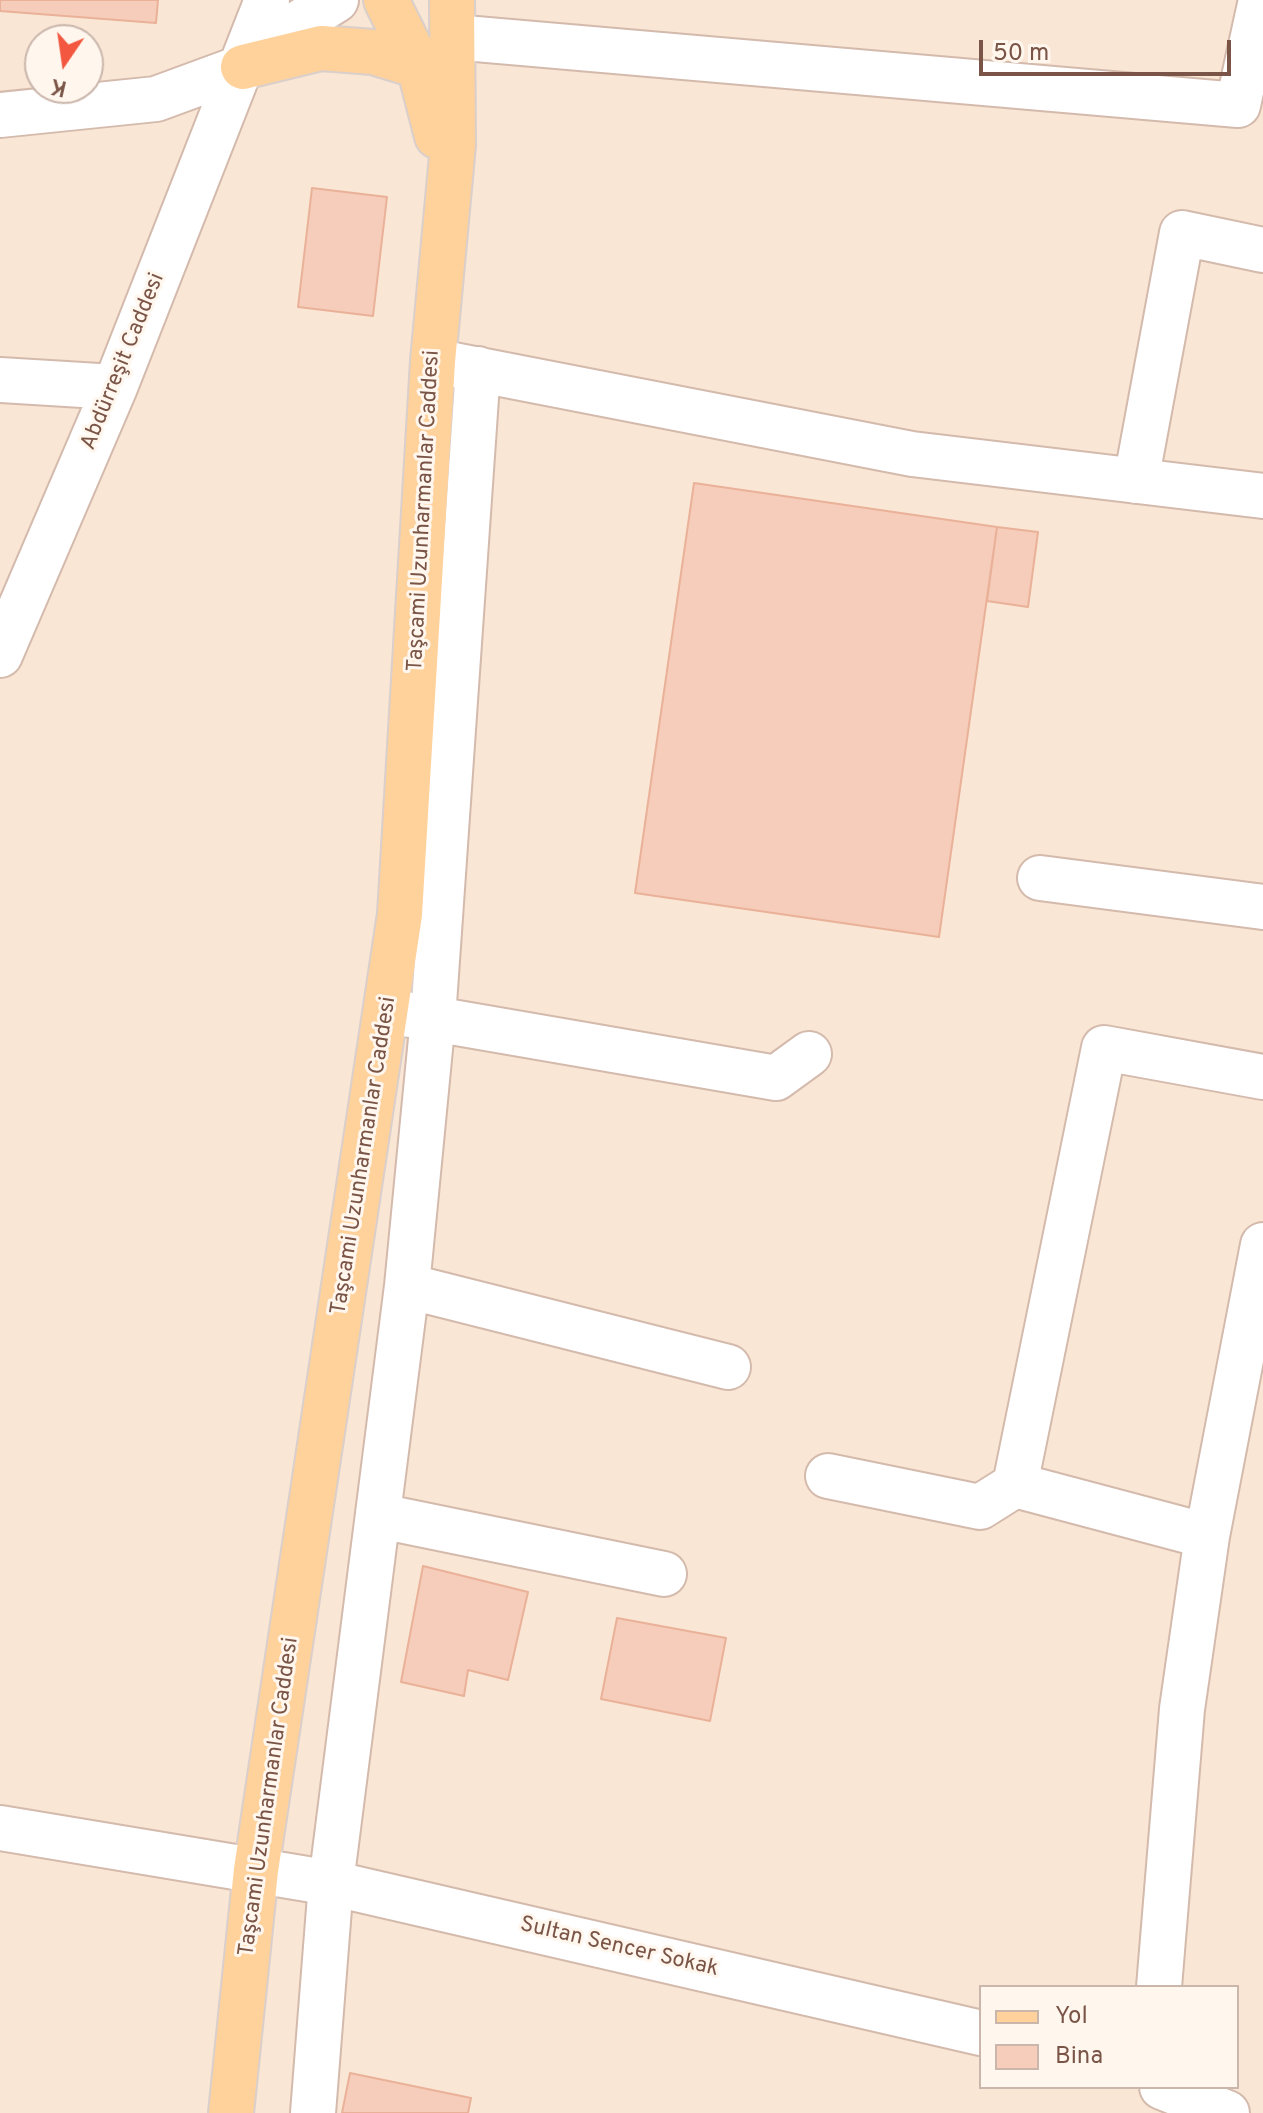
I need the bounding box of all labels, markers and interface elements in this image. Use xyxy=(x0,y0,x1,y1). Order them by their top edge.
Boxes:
north arrow xyxy=(24,24,104,104)
scale bar xyxy=(983,24,1235,74)
text: 50 m xyxy=(993,39,1049,69)
text: K xyxy=(48,71,70,101)
street label: Abdürreşit Caddesi xyxy=(77,270,171,454)
street label: Taşcami Uzunharmanlar Caddesi xyxy=(403,350,447,672)
street label: Taşcami Uzunharmanlar Caddesi xyxy=(327,995,403,1317)
street label: Taşcami Uzunharmanlar Caddesi xyxy=(235,1636,305,1958)
street label: Sultan Sencer Sokak xyxy=(517,1912,721,1984)
legend xyxy=(979,1985,1239,2089)
text: Yol xyxy=(1055,2002,1088,2032)
text: Bina xyxy=(1055,2042,1103,2072)

